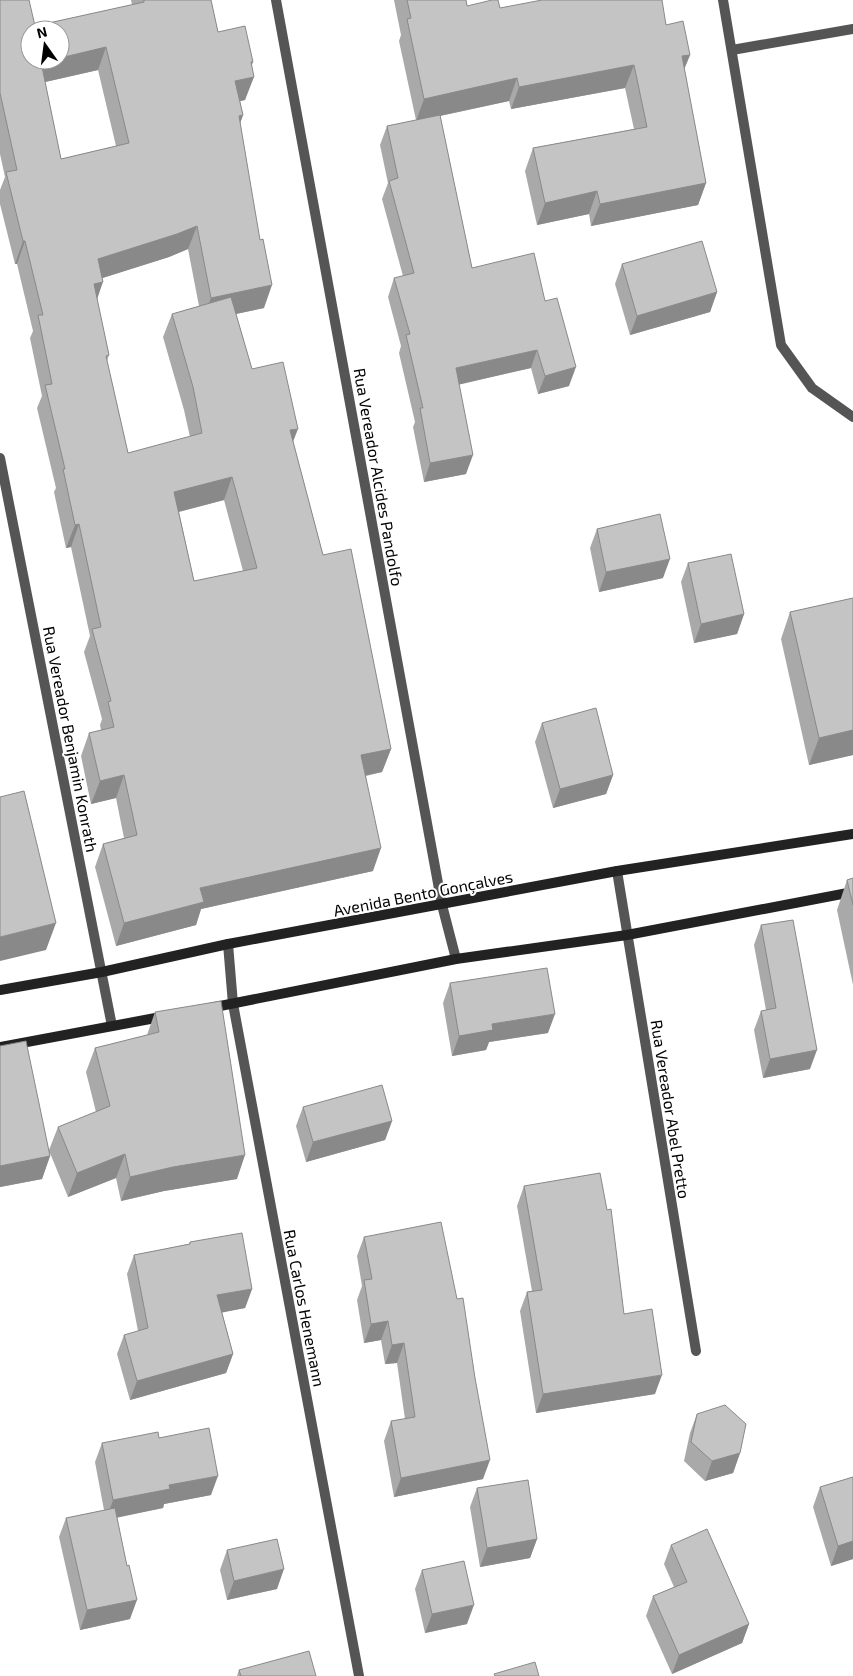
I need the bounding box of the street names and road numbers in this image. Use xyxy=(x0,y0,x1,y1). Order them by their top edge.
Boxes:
street label: Rua Vereador Alcides Pandolfo xyxy=(350,366,408,588)
street label: Rua Vereador Benjamin Konrath xyxy=(39,624,102,854)
street label: Avenida Bento Gonçalves xyxy=(332,866,515,921)
street label: Rua Vereador Abel Pretto xyxy=(647,1018,695,1200)
street label: Rua Carlos Henemann xyxy=(280,1228,330,1388)

